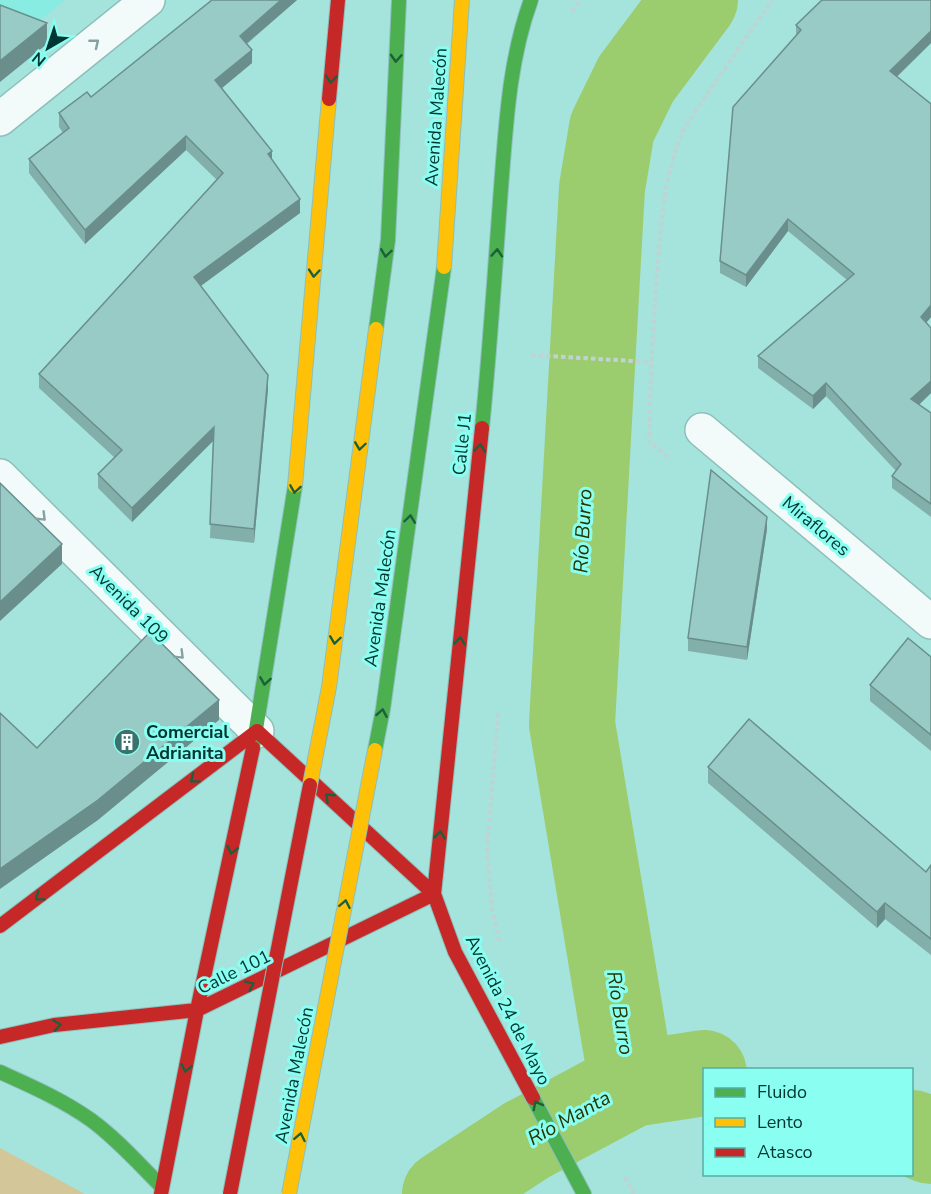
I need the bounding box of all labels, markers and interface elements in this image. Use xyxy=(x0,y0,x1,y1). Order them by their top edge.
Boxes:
north arrow xyxy=(18,18,78,78)
one-way arrow xyxy=(88,39,99,50)
text: N xyxy=(28,47,51,71)
street label: Avenida Malecón xyxy=(419,47,453,187)
one-way arrow xyxy=(389,54,402,63)
one-way arrow xyxy=(325,75,338,84)
one-way arrow xyxy=(380,249,392,258)
one-way arrow xyxy=(490,249,503,258)
one-way arrow xyxy=(308,269,321,278)
street label: Calle J1 xyxy=(447,412,477,476)
one-way arrow xyxy=(355,442,367,451)
one-way arrow xyxy=(473,443,486,452)
one-way arrow xyxy=(289,484,301,493)
water label: Río Burro xyxy=(567,488,599,574)
street label: Miraflores xyxy=(777,491,855,561)
one-way arrow xyxy=(34,510,45,521)
one-way arrow xyxy=(403,515,415,524)
street label: Avenida Malecón xyxy=(358,528,402,668)
street label: Avenida 109 xyxy=(84,559,174,649)
one-way arrow xyxy=(329,635,342,644)
one-way arrow xyxy=(453,637,466,646)
one-way arrow xyxy=(173,648,184,658)
one-way arrow xyxy=(259,677,271,686)
one-way arrow xyxy=(376,708,388,717)
place label: Comercial Adrianita xyxy=(146,720,229,765)
building icon: Comercial Adrianita xyxy=(112,727,142,757)
one-way arrow xyxy=(189,772,200,783)
one-way arrow xyxy=(326,793,336,804)
one-way arrow xyxy=(433,831,446,840)
one-way arrow xyxy=(226,845,239,855)
one-way arrow xyxy=(34,890,45,901)
one-way arrow xyxy=(338,899,351,909)
street label: Avenida 24 de Mayo xyxy=(460,931,556,1089)
street label: Calle 101 xyxy=(193,944,275,1000)
water label: Río Burro xyxy=(600,969,640,1057)
one-way arrow xyxy=(243,980,254,992)
street label: Avenida Malecón xyxy=(269,1005,319,1145)
one-way arrow xyxy=(53,1020,62,1032)
one-way arrow xyxy=(180,1062,193,1072)
legend xyxy=(703,1068,913,1176)
text: Fluido xyxy=(757,1080,807,1104)
water label: Río Manta xyxy=(523,1084,615,1152)
one-way arrow xyxy=(533,1101,544,1112)
text: Lento xyxy=(757,1110,803,1134)
one-way arrow xyxy=(293,1132,306,1142)
text: Atasco xyxy=(757,1140,813,1164)

